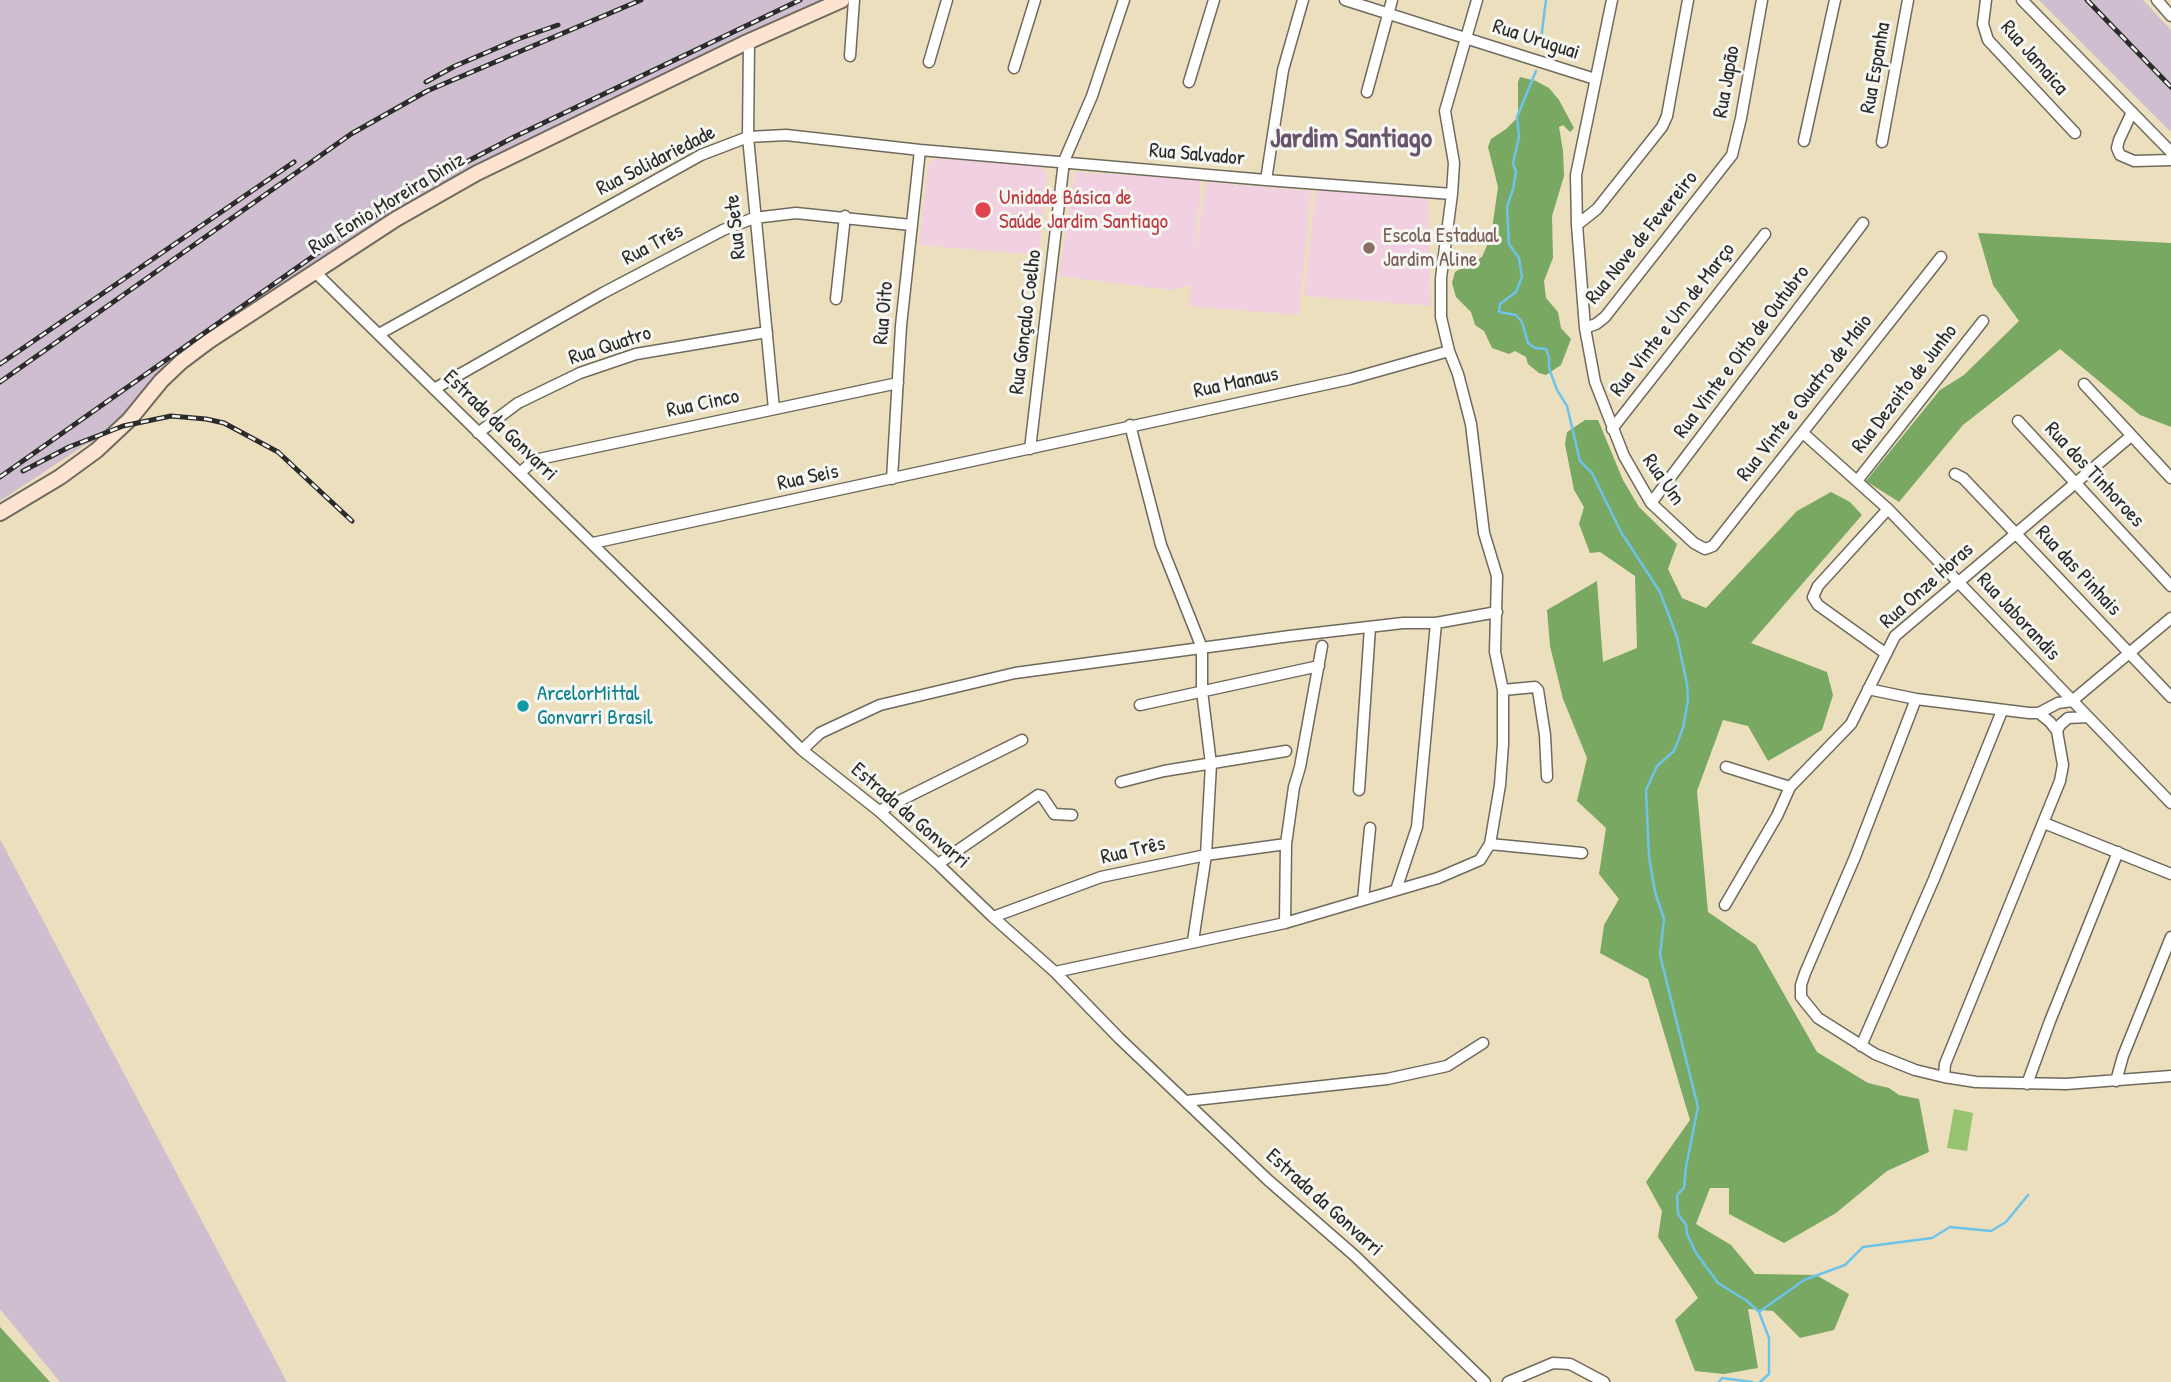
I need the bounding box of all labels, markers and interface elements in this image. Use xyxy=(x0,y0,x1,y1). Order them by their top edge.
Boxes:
street label: Rua Uruguai xyxy=(1489,14,1583,66)
street label: Rua Jamaica xyxy=(1995,16,2073,100)
street label: Rua Espanha xyxy=(1856,20,1896,116)
street label: Rua Japão xyxy=(1708,44,1746,120)
street label: Rua Solidariedade xyxy=(592,120,720,202)
district label: Jardim Santiago xyxy=(1270,123,1432,157)
street label: Rua Salvador xyxy=(1148,138,1246,172)
street label: Rua Eonio Moreira Diniz xyxy=(305,148,469,260)
street label: Rua Nove de Fevereiro xyxy=(1581,166,1703,310)
place label: Unidade Básica de Saúde Jardim Santiago xyxy=(999,185,1168,235)
street label: Rua Sete xyxy=(720,194,752,260)
marker: Unidade Básica de Saúde Jardim Santiago xyxy=(973,200,993,220)
street label: Rua Três xyxy=(618,219,688,271)
place label: Escola Estadual Jardim Aline xyxy=(1383,223,1499,273)
street label: Rua Vinte e Um de Março xyxy=(1605,238,1741,402)
marker: Escola Estadual Jardim Aline xyxy=(1361,240,1377,256)
street label: Rua Gonçalo Coelho xyxy=(1005,248,1047,396)
street label: Rua Vinte e Oito de Outubro xyxy=(1669,261,1815,443)
street label: Rua Oito xyxy=(869,280,899,346)
street label: Rua Vinte e Quatro de Maio xyxy=(1732,310,1878,486)
street label: Rua Dezoito de Junho xyxy=(1847,320,1963,458)
street label: Rua Quatro xyxy=(566,321,654,371)
street label: Rua Manaus xyxy=(1191,362,1281,404)
street label: Estrada da Gonvarri xyxy=(438,365,562,487)
street label: Rua Cinco xyxy=(665,384,741,424)
street label: Rua dos Tinhoroes xyxy=(2039,417,2149,533)
street label: Rua Um xyxy=(1636,449,1690,511)
street label: Rua Seis xyxy=(775,459,841,497)
street label: Rua das Pinhais xyxy=(2030,521,2126,621)
street label: Rua Onze Horas xyxy=(1875,537,1979,635)
street label: Rua Jaborandis xyxy=(1971,568,2065,666)
place label: ArcelorMittal Gonvarri Brasil xyxy=(537,681,653,731)
marker: ArcelorMittal Gonvarri Brasil xyxy=(515,698,531,714)
street label: Estrada da Gonvarri xyxy=(846,758,974,874)
street label: Rua Três xyxy=(1098,831,1168,871)
street label: Estrada da Gonvarri xyxy=(1260,1144,1388,1262)

